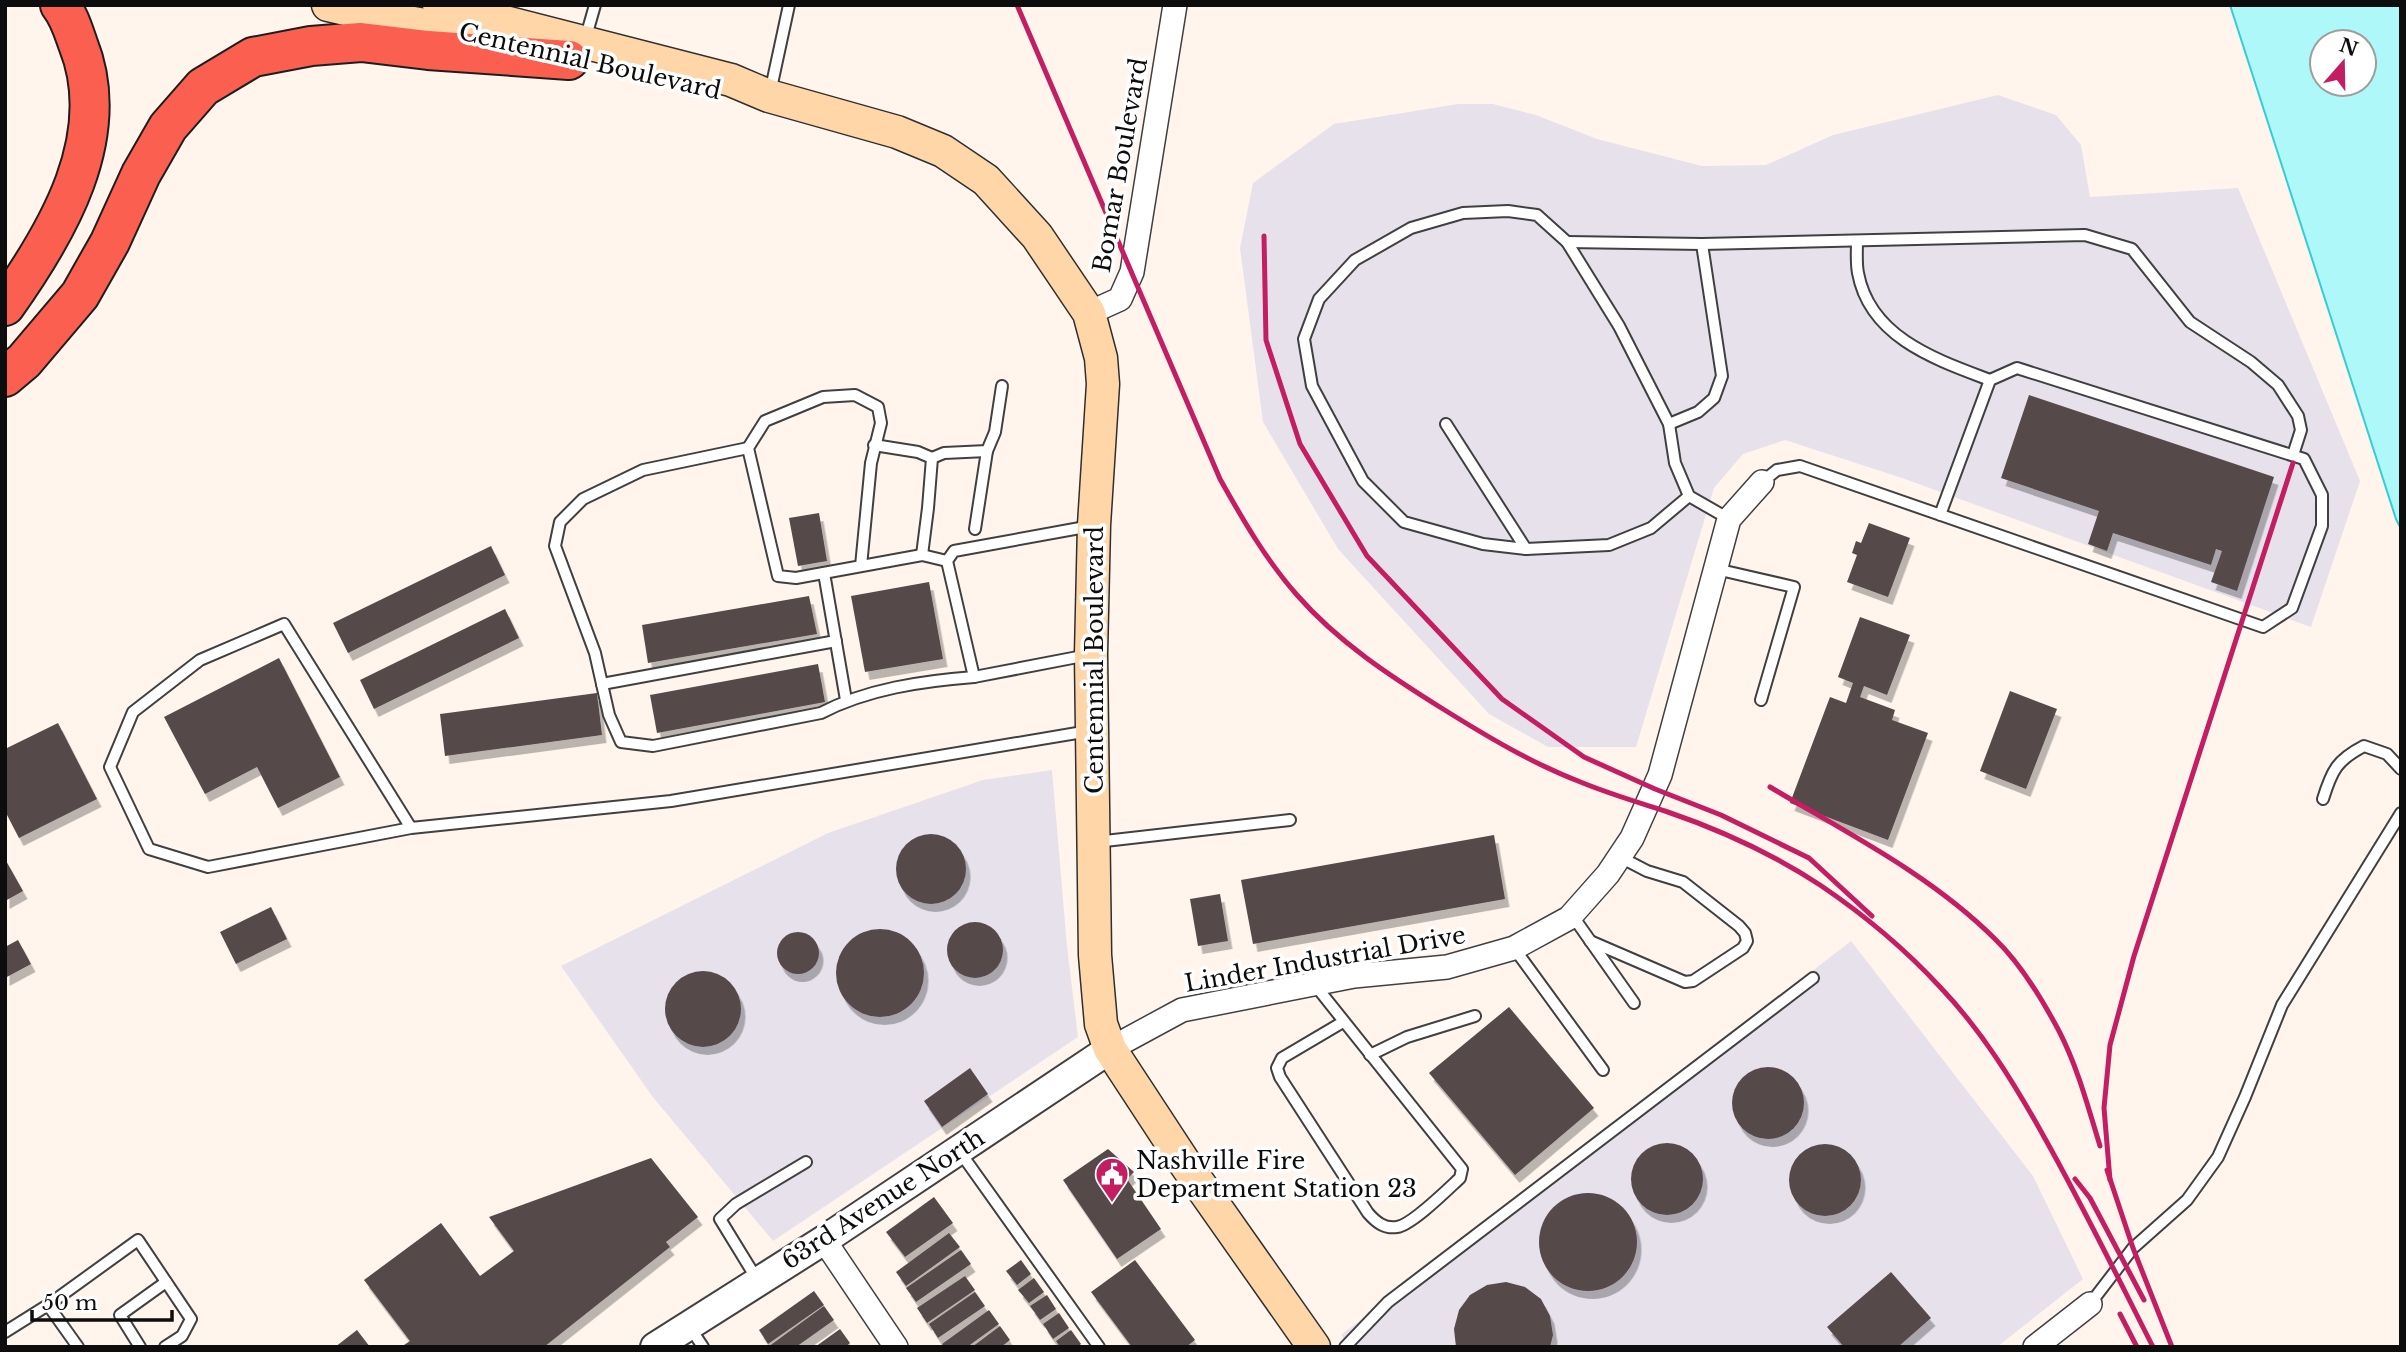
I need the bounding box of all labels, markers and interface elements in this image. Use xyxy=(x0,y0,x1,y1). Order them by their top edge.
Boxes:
street label: Centennial Boulevard xyxy=(456,17,724,105)
north arrow xyxy=(2308,28,2378,98)
text: N xyxy=(2336,34,2361,61)
street label: Bomar Boulevard xyxy=(1087,55,1153,275)
street label: Centennial Boulevard xyxy=(1080,526,1109,794)
street label: Linder Industrial Drive xyxy=(1182,920,1468,998)
street label: 63rd Avenue North xyxy=(776,1123,990,1275)
place label: Nashville Fire Department Station 23 xyxy=(1136,1146,1417,1203)
public building icon: Nashville Fire Department Station 23 xyxy=(1093,1155,1131,1204)
scale bar xyxy=(32,1278,172,1322)
text: 50 m xyxy=(42,1290,98,1316)

